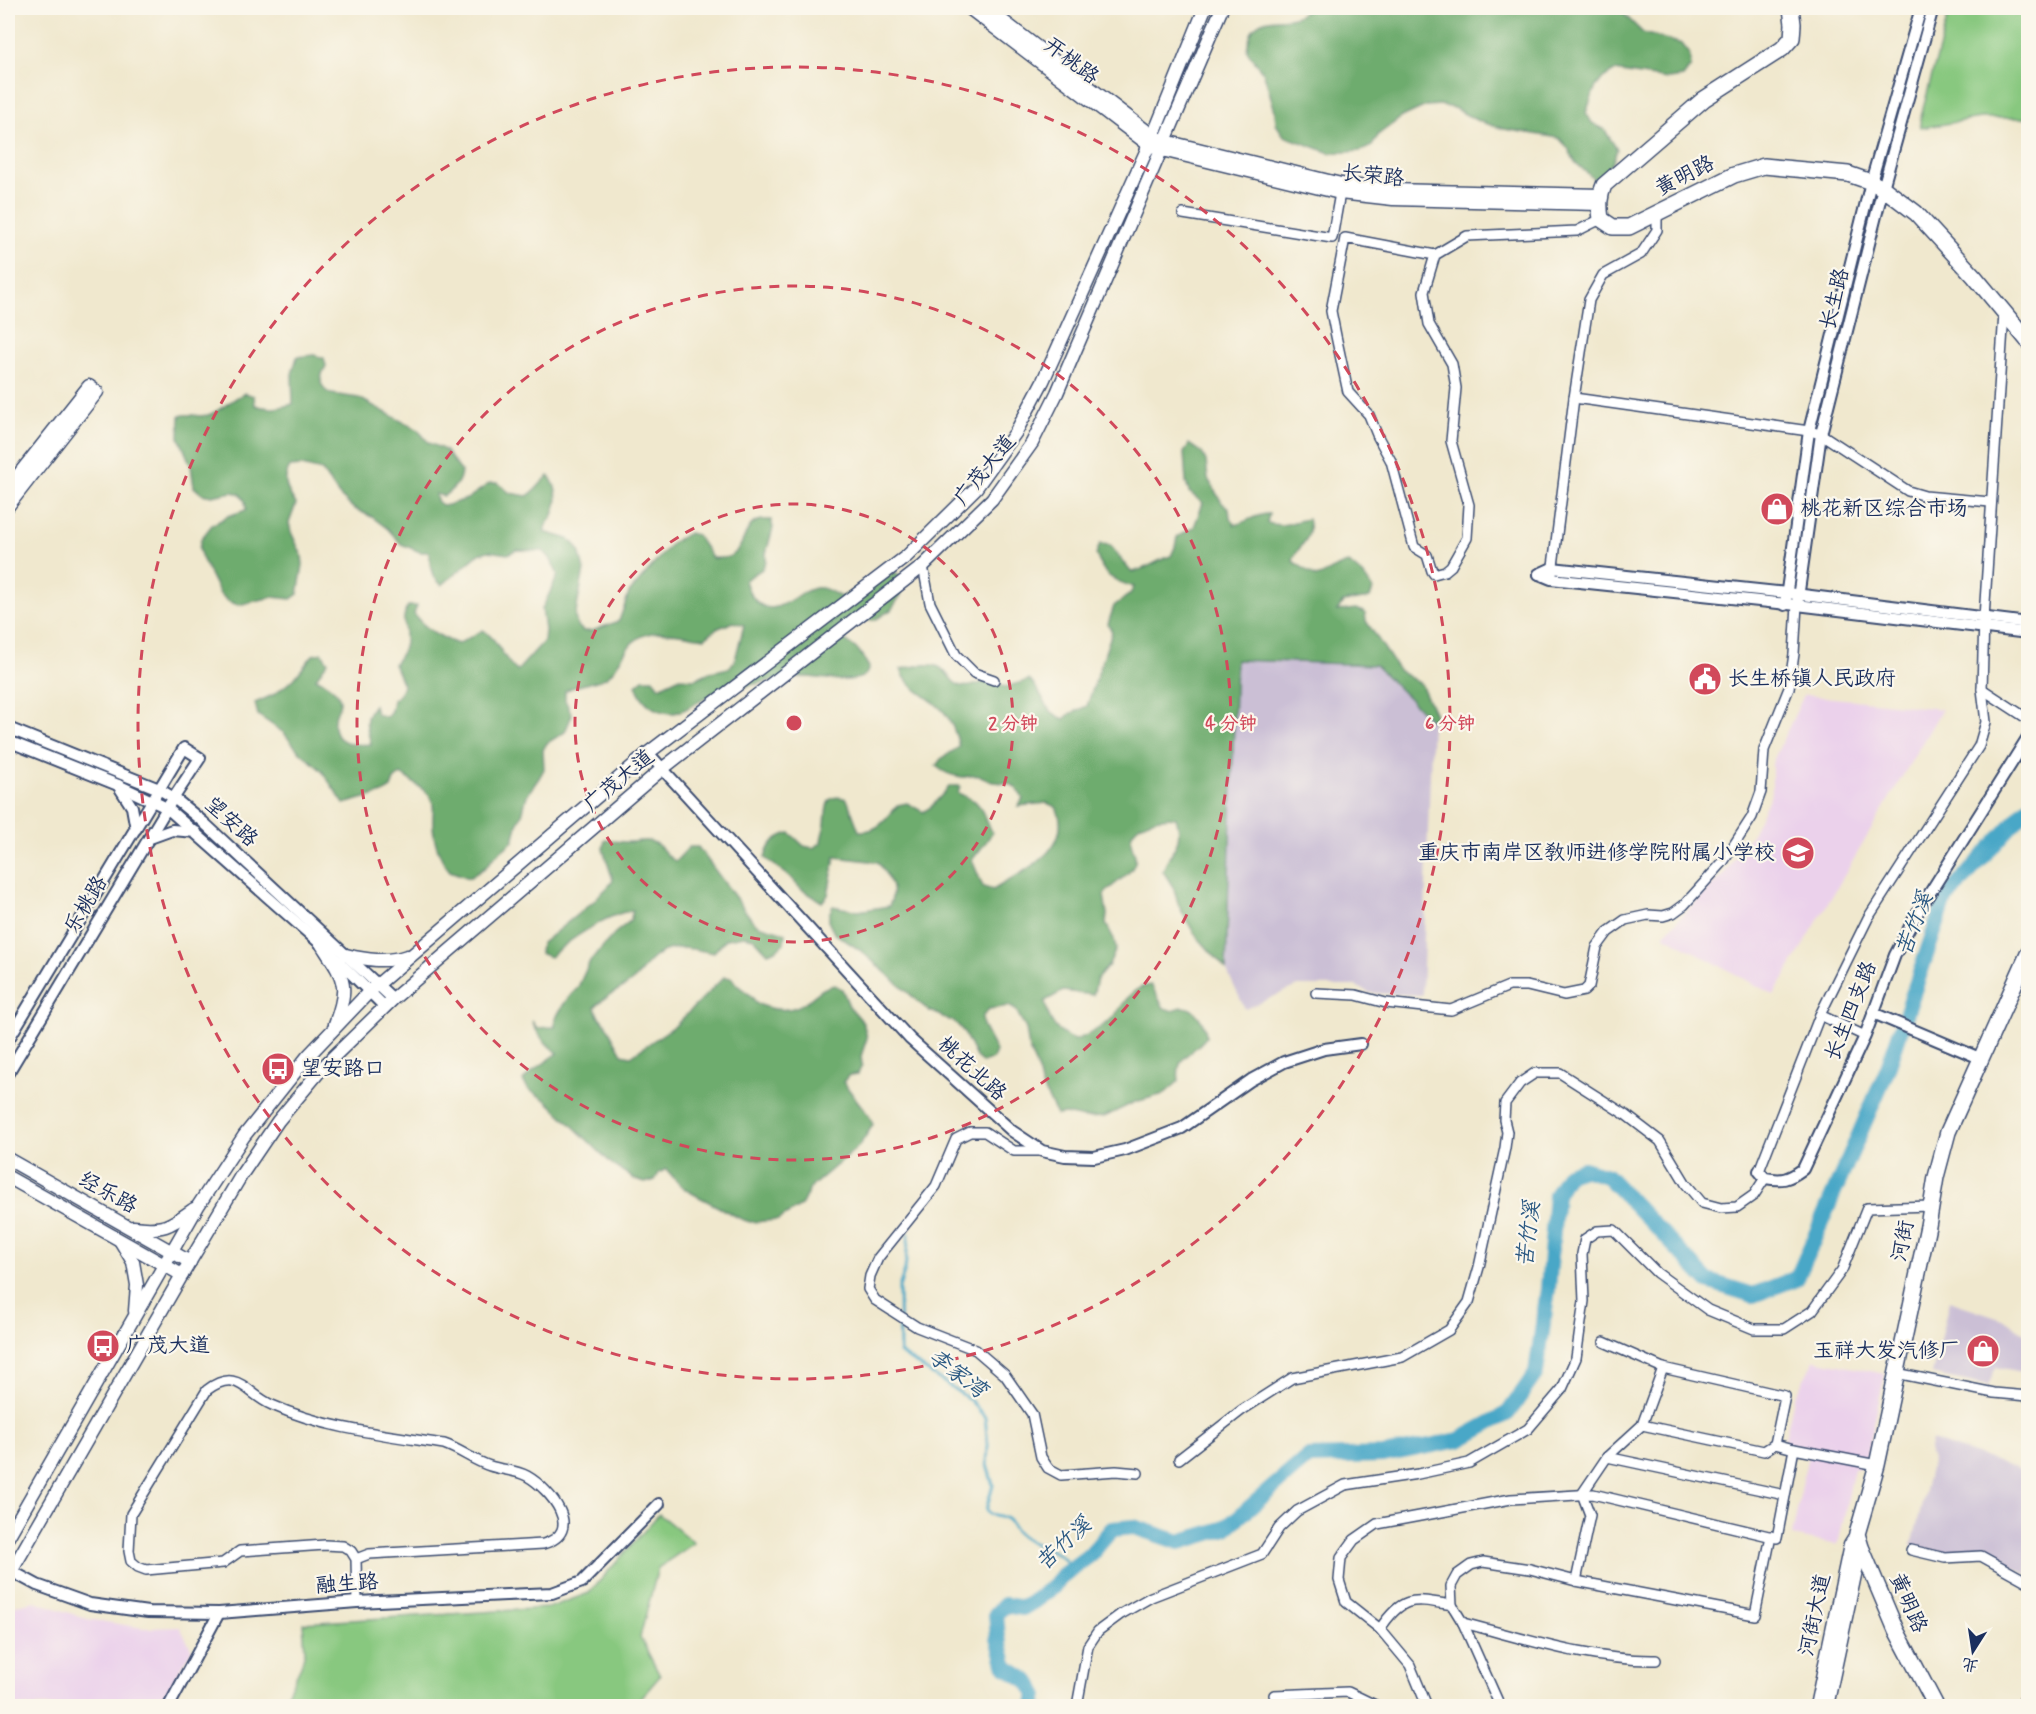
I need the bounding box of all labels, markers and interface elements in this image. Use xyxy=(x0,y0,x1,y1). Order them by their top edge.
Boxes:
street label: 开桃路 xyxy=(1037,31,1105,91)
street label: 黄明路 xyxy=(1651,149,1719,203)
street label: 长荣路 xyxy=(1340,159,1406,193)
street label: 长生路 xyxy=(1814,265,1856,333)
street label: 广茂大道 xyxy=(948,429,1022,511)
shop icon: 桃花新区综合市场 xyxy=(1759,491,1795,527)
place label: 桃花新区综合市场 xyxy=(1800,495,1968,523)
public building icon: 长生桥镇人民政府 xyxy=(1687,661,1723,697)
place label: 长生桥镇人民政府 xyxy=(1728,665,1896,693)
text: 2 分钟 xyxy=(988,712,1038,736)
text: 4 分钟 xyxy=(1205,712,1257,736)
text: 6 分钟 xyxy=(1425,712,1475,736)
centre of rings xyxy=(784,713,804,733)
street label: 广茂大道 xyxy=(578,743,660,819)
street label: 望安路 xyxy=(198,791,264,853)
school or university icon: 重庆市南岸区教师进修学院附属小学校 xyxy=(1780,835,1816,871)
place label: 重庆市南岸区教师进修学院附属小学校 xyxy=(1418,839,1775,867)
street label: 乐桃路 xyxy=(58,871,114,939)
water label: 苦竹溪 xyxy=(1890,887,1940,960)
street label: 长生四支路 xyxy=(1818,957,1884,1065)
street label: 桃花北路 xyxy=(931,1030,1013,1108)
bus stop icon: 望安路口 xyxy=(260,1051,296,1087)
place label: 望安路口 xyxy=(301,1055,385,1083)
street label: 经乐路 xyxy=(74,1165,142,1221)
water label: 苦竹溪 xyxy=(1511,1199,1547,1268)
street label: 河街 xyxy=(1885,1218,1921,1264)
bus stop icon: 广茂大道 xyxy=(85,1328,121,1364)
place label: 广茂大道 xyxy=(126,1332,210,1360)
shop icon: 玉祥大发汽修厂 xyxy=(1965,1333,2001,1369)
place label: 玉祥大发汽修厂 xyxy=(1813,1337,1960,1365)
water label: 李家湾 xyxy=(922,1343,994,1407)
water label: 苦竹溪 xyxy=(1030,1511,1098,1577)
street label: 融生路 xyxy=(315,1568,379,1600)
street label: 黄明路 xyxy=(1882,1569,1934,1637)
street label: 河街大道 xyxy=(1793,1571,1837,1659)
north arrow xyxy=(1943,1621,2003,1681)
text: 北 xyxy=(1960,1652,1980,1676)

